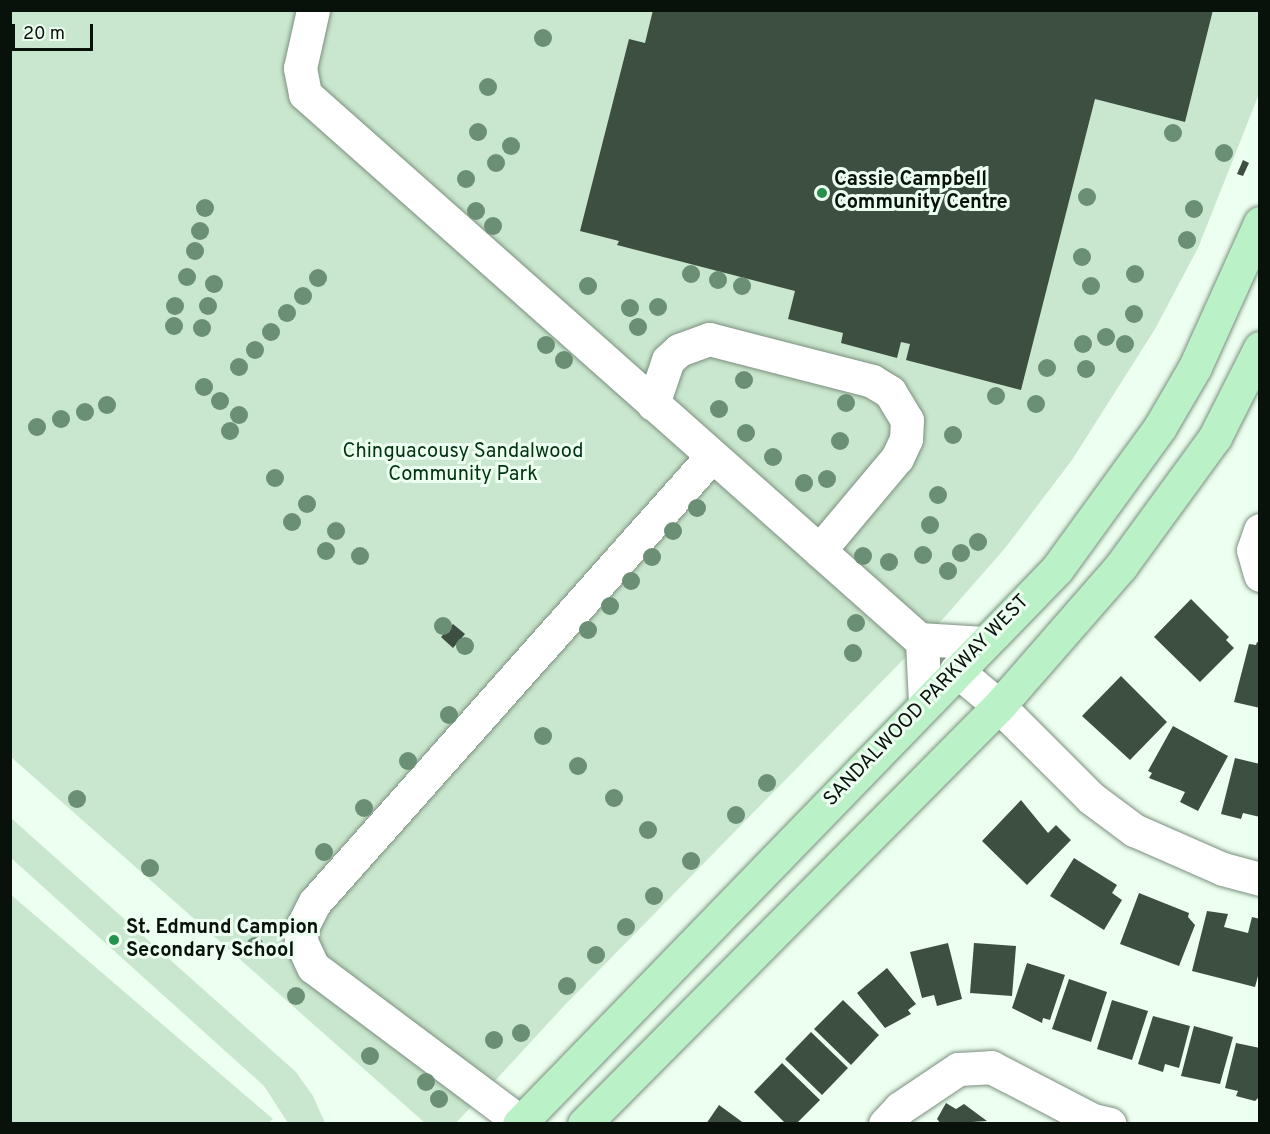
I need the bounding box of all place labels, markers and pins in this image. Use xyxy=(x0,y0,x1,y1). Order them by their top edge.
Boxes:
place label: Cassie Campbell Community Centre xyxy=(834,169,1008,216)
marker: Cassie Campbell Community Centre xyxy=(815,186,829,200)
place label: St. Edmund Campion Secondary School xyxy=(126,916,318,963)
marker: St. Edmund Campion Secondary School xyxy=(107,933,121,947)

